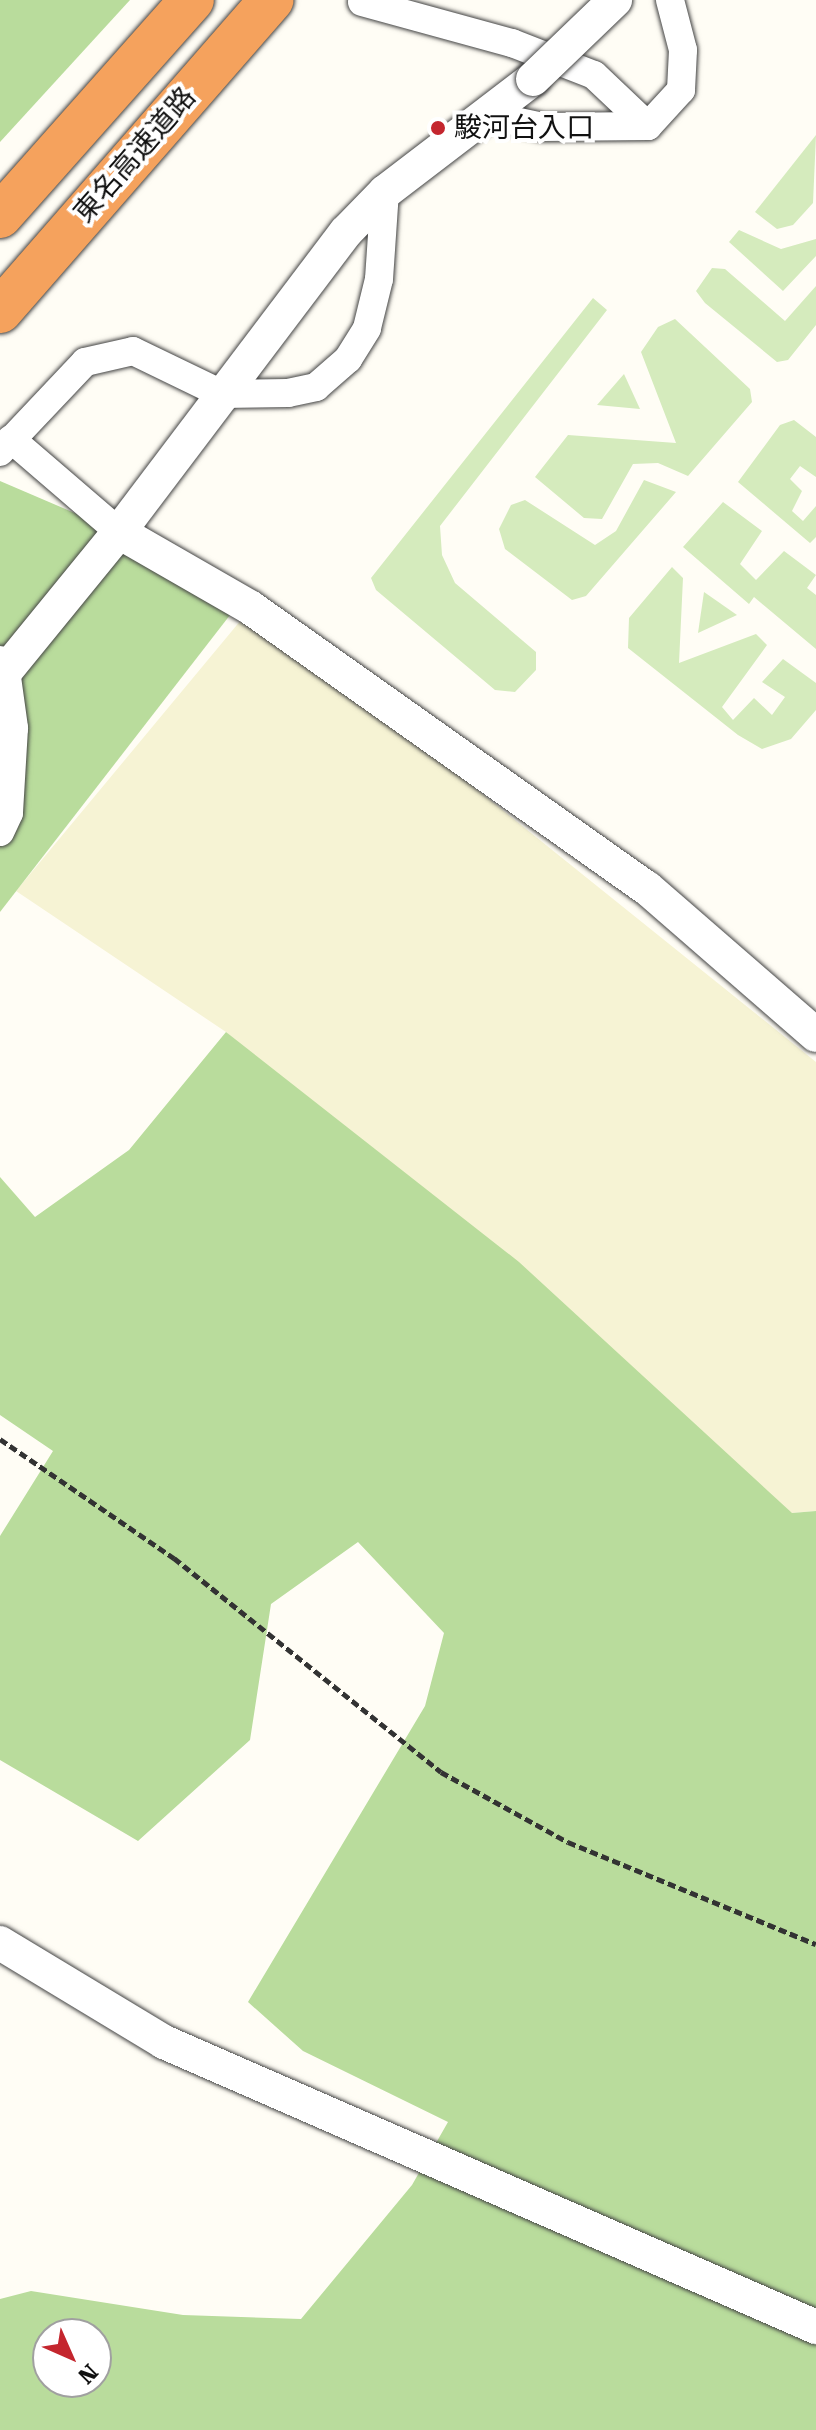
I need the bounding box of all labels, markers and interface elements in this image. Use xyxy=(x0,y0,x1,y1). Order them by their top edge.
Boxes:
street label: 東名高速道路 xyxy=(67,81,203,229)
place label: 駿河台入口 xyxy=(454,111,594,145)
marker: 駿河台入口 xyxy=(429,119,447,137)
north arrow xyxy=(32,2318,112,2398)
text: N xyxy=(73,2359,103,2389)

